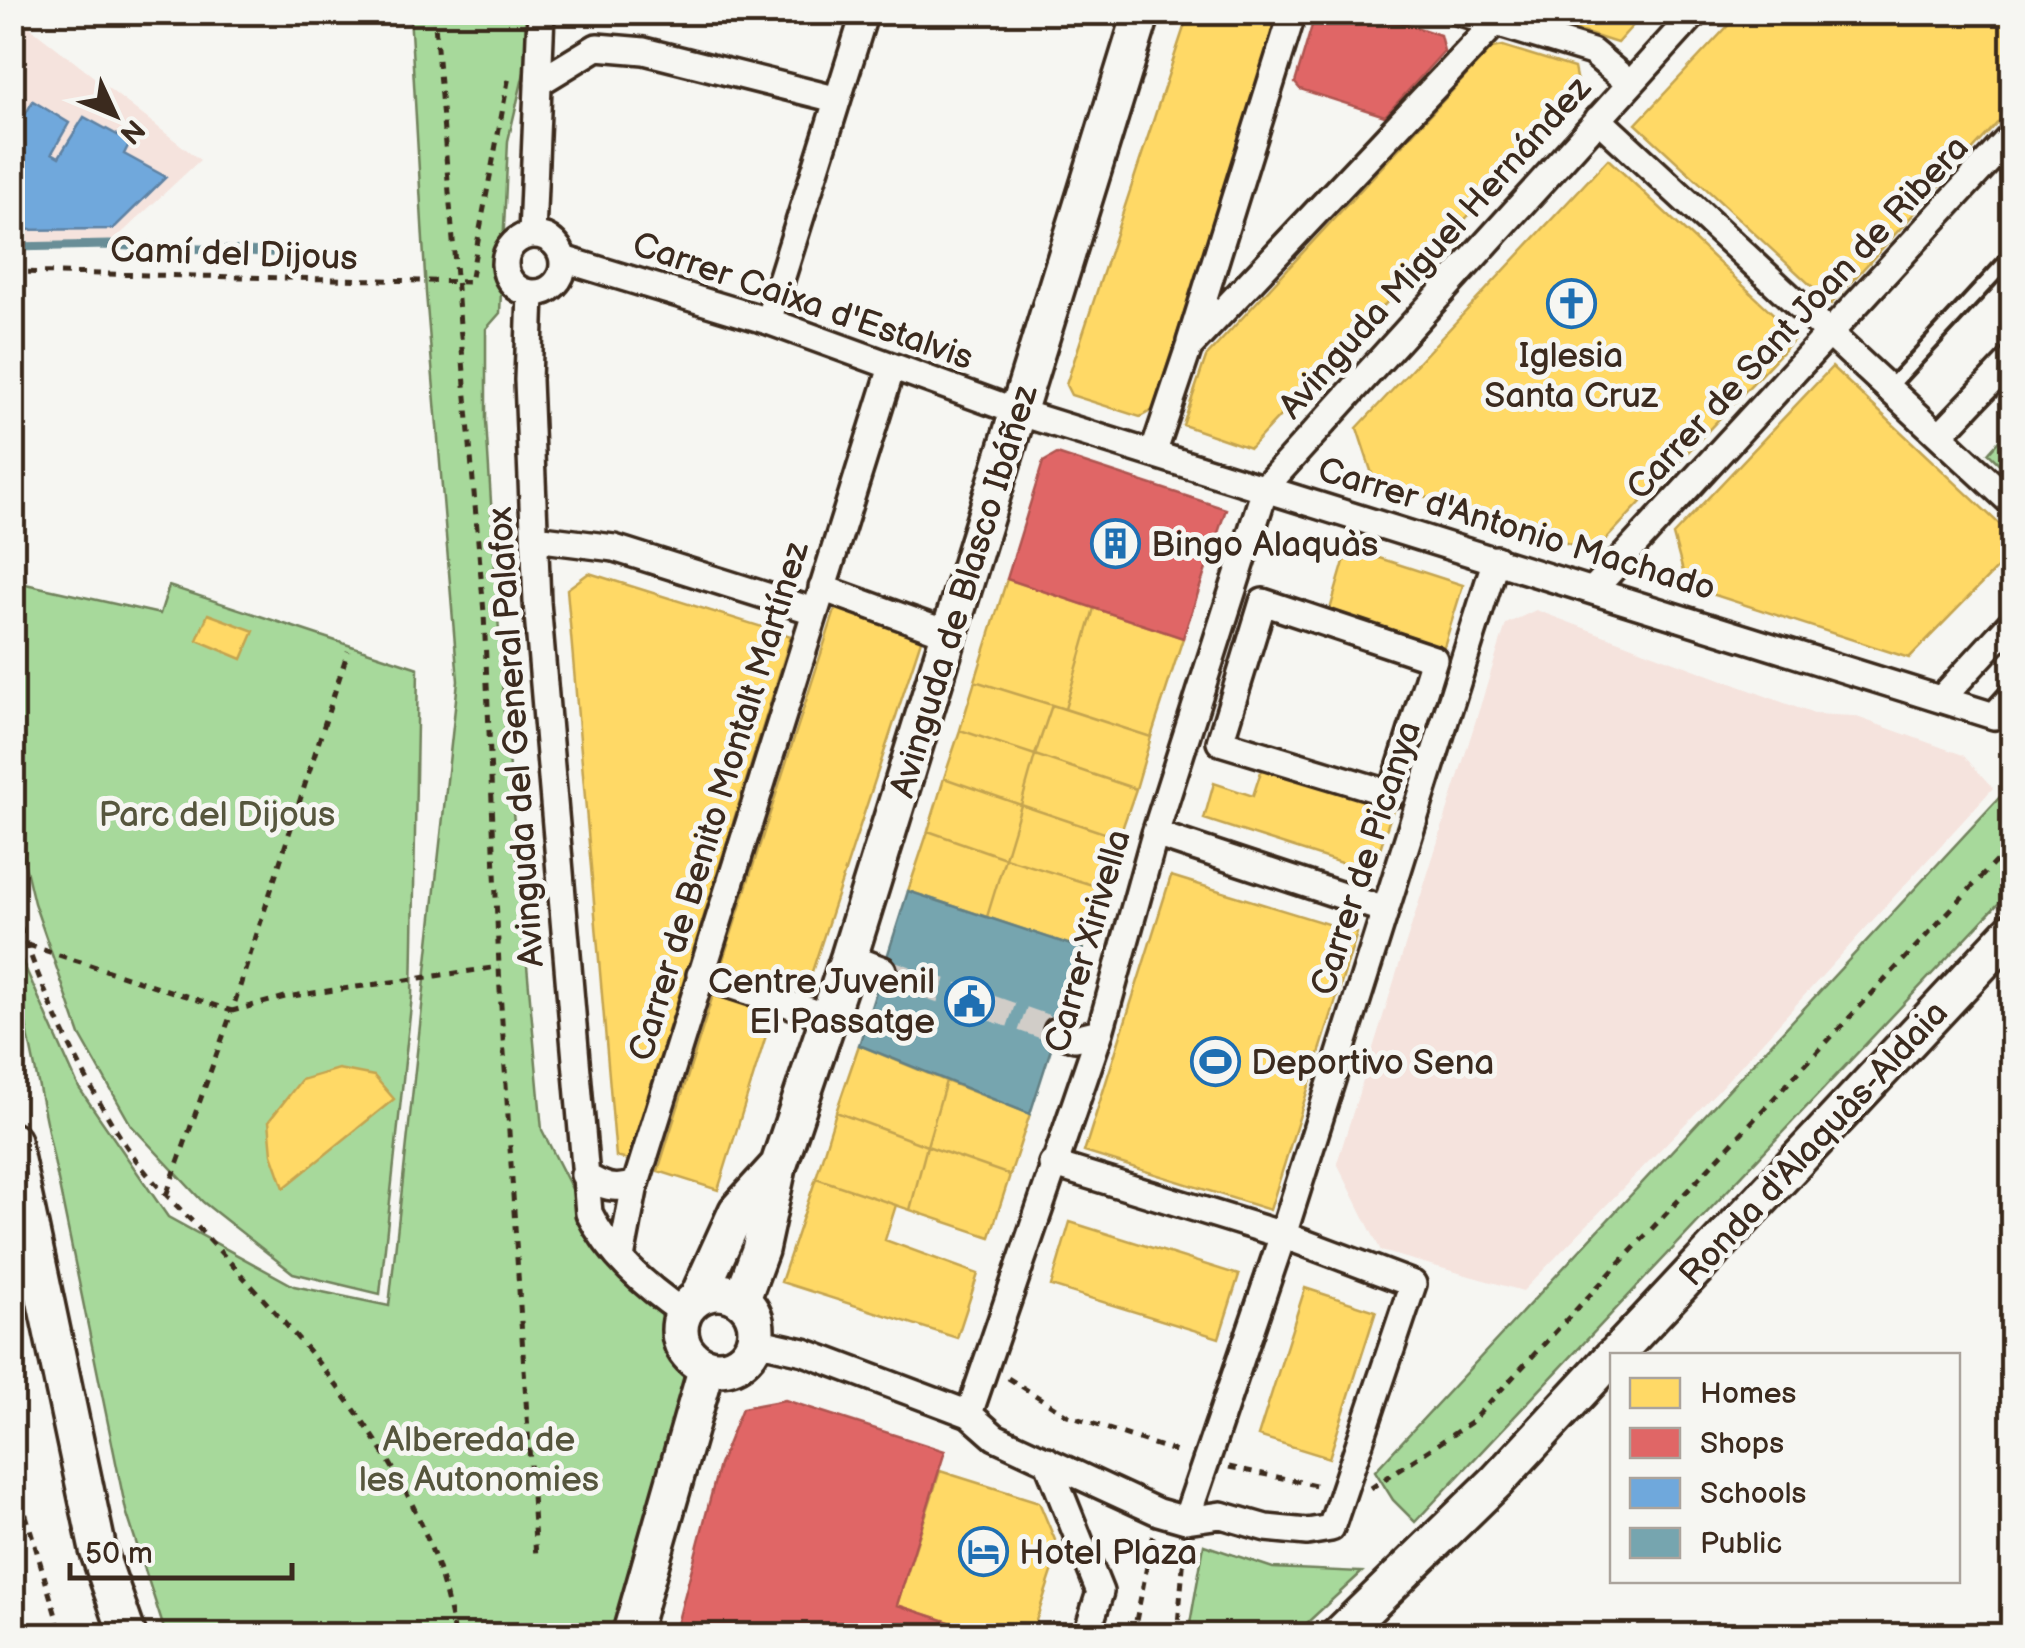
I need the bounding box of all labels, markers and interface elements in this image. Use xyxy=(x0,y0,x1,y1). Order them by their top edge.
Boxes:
north arrow xyxy=(65,65,165,165)
street label: Avinguda Miguel Hernández xyxy=(1270,67,1601,428)
text: N xyxy=(113,112,151,150)
street label: Carrer de Sant Joan de Ribera xyxy=(1618,127,1978,509)
street label: Carrer Caixa d'Estalvis xyxy=(627,223,978,380)
street label: Camí del Dijous xyxy=(109,229,359,280)
church icon: Iglesia Santa Cruz xyxy=(1545,277,1597,329)
place label: Iglesia Santa Cruz xyxy=(1484,335,1659,418)
street label: Avinguda de Blasco Ibáñez xyxy=(881,379,1048,803)
street label: Carrer d'Antonio Machado xyxy=(1313,448,1721,610)
street label: Avinguda del General Palafox xyxy=(479,505,554,968)
building icon: Bingo Alaquàs xyxy=(1090,518,1142,570)
place label: Bingo Alaquàs xyxy=(1151,524,1378,567)
street label: Carrer de Benito Montalt Martínez xyxy=(620,535,819,1066)
street label: Carrer de Picanya xyxy=(1302,716,1431,1001)
park label: Parc del Dijous xyxy=(99,794,335,837)
street label: Carrer Xirivella xyxy=(1036,825,1141,1058)
place label: Centre Juvenil El Passatge xyxy=(708,961,935,1044)
public building icon: Centre Juvenil El Passatge xyxy=(944,975,996,1027)
street label: Ronda d'Alaquàs-Aldaia xyxy=(1671,992,1958,1296)
sports icon: Deportivo Sena xyxy=(1190,1036,1242,1088)
place label: Deportivo Sena xyxy=(1251,1042,1494,1085)
legend xyxy=(1610,1353,1960,1583)
text: Homes xyxy=(1700,1376,1797,1412)
park label: Albereda de les Autonomies xyxy=(359,1419,599,1502)
text: Shops xyxy=(1700,1426,1784,1462)
text: Schools xyxy=(1700,1476,1806,1512)
scale bar xyxy=(70,1518,292,1580)
hotel icon: Hotel Plaza xyxy=(958,1526,1010,1578)
text: Public xyxy=(1700,1526,1782,1562)
place label: Hotel Plaza xyxy=(1019,1532,1197,1575)
text: 50 m xyxy=(85,1536,153,1572)

